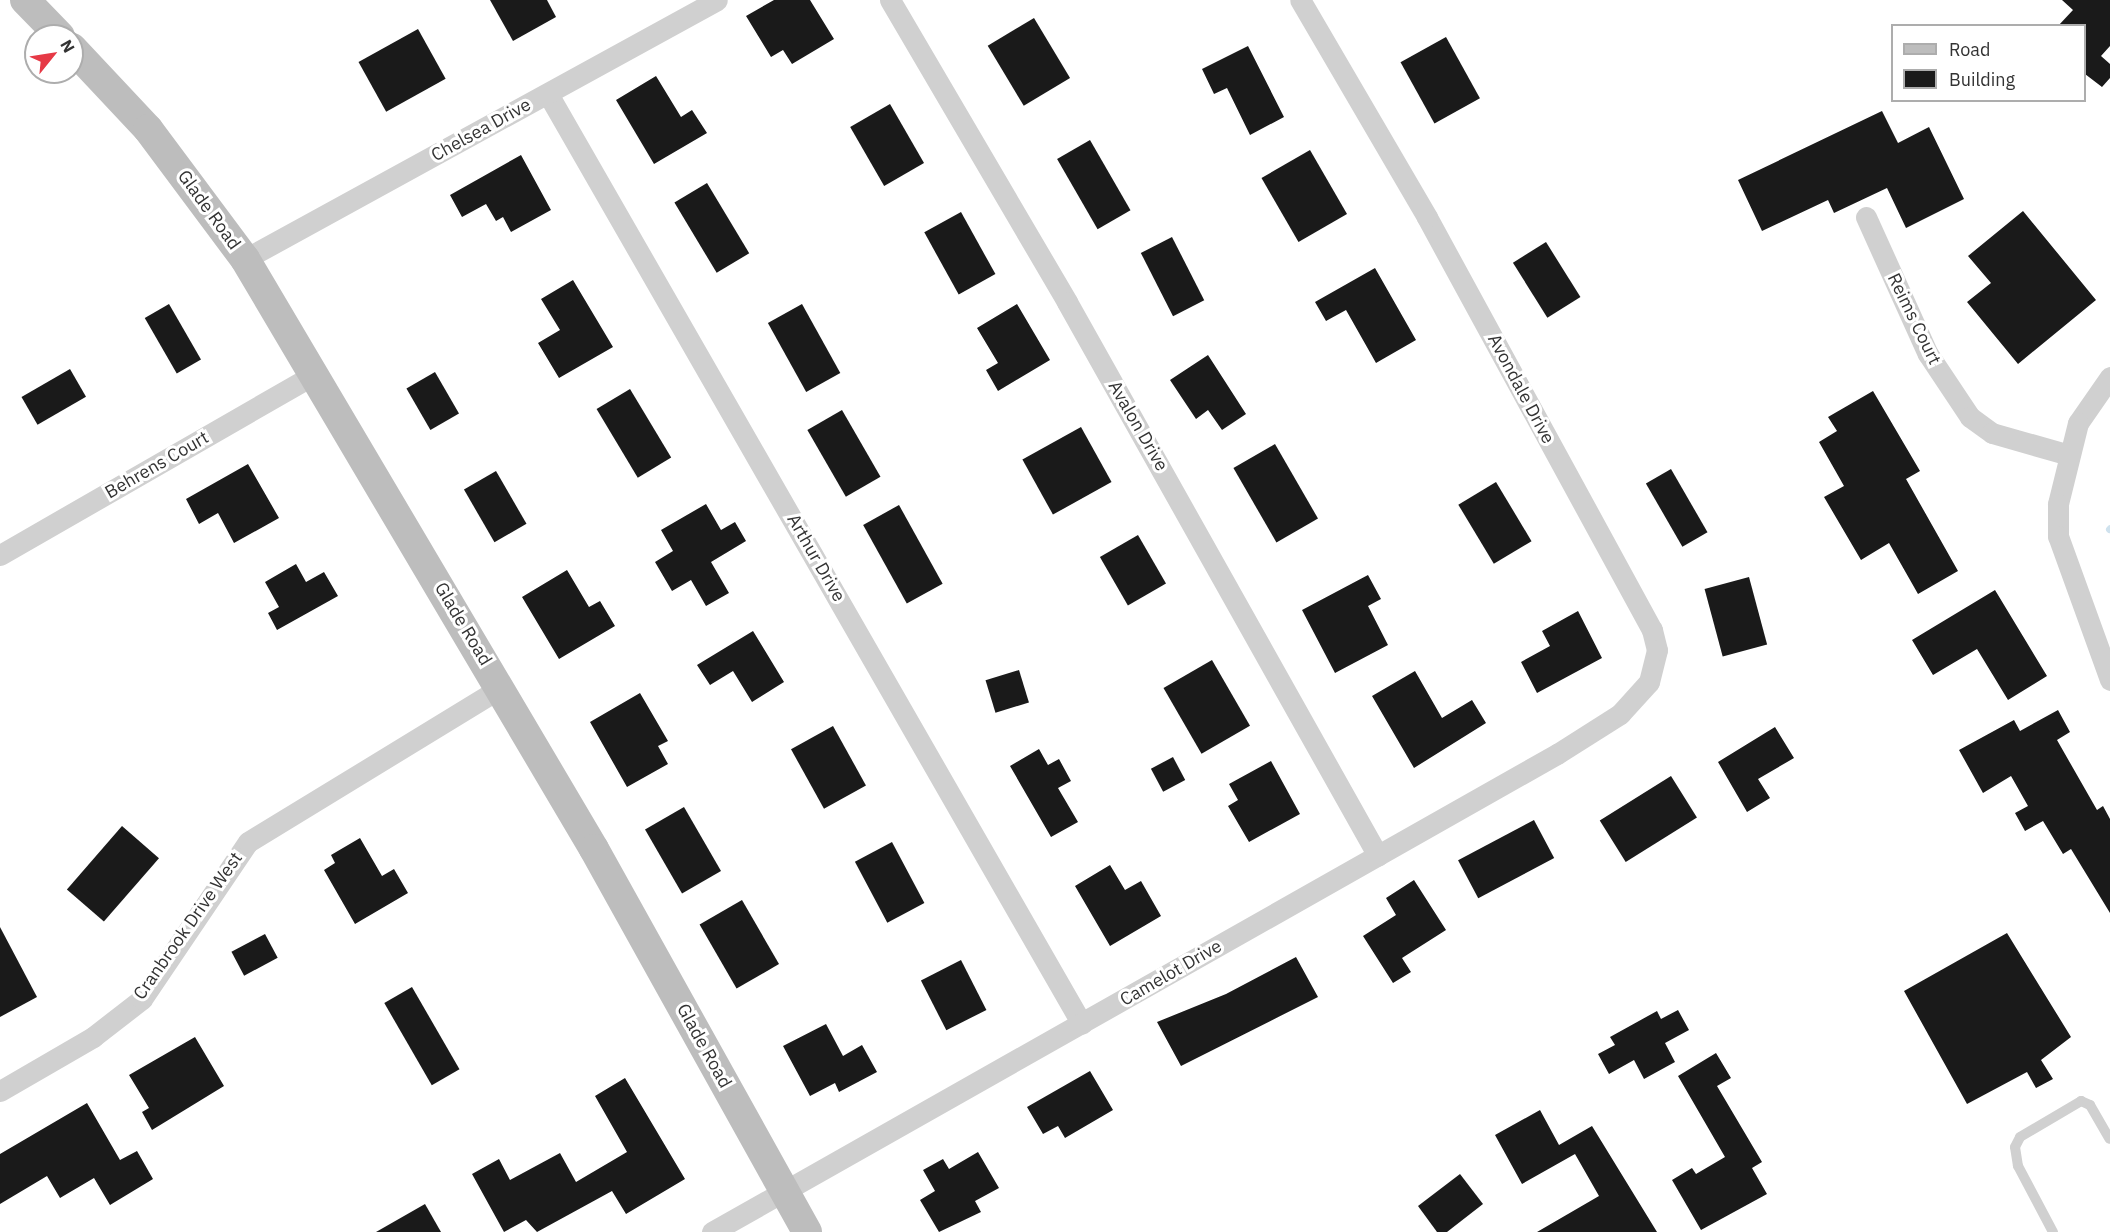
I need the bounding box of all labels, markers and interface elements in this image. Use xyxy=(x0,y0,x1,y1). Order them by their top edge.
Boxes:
north arrow xyxy=(24,24,84,84)
legend xyxy=(1891,24,2086,102)
text: N xyxy=(56,36,79,56)
text: Road xyxy=(1949,38,1990,61)
text: Building xyxy=(1949,68,2015,91)
street label: Chelsea Drive xyxy=(427,94,535,166)
street label: Glade Road xyxy=(173,166,245,254)
street label: Reims Court xyxy=(1883,270,1945,368)
street label: Avondale Drive xyxy=(1483,330,1559,448)
street label: Avalon Drive xyxy=(1103,377,1173,475)
street label: Behrens Court xyxy=(101,427,213,503)
street label: Arthur Drive xyxy=(782,510,850,606)
street label: Glade Road xyxy=(430,579,496,669)
street label: Cranbrook Drive West xyxy=(129,848,247,1004)
street label: Camelot Drive xyxy=(1116,935,1226,1011)
street label: Glade Road xyxy=(672,1000,736,1092)

